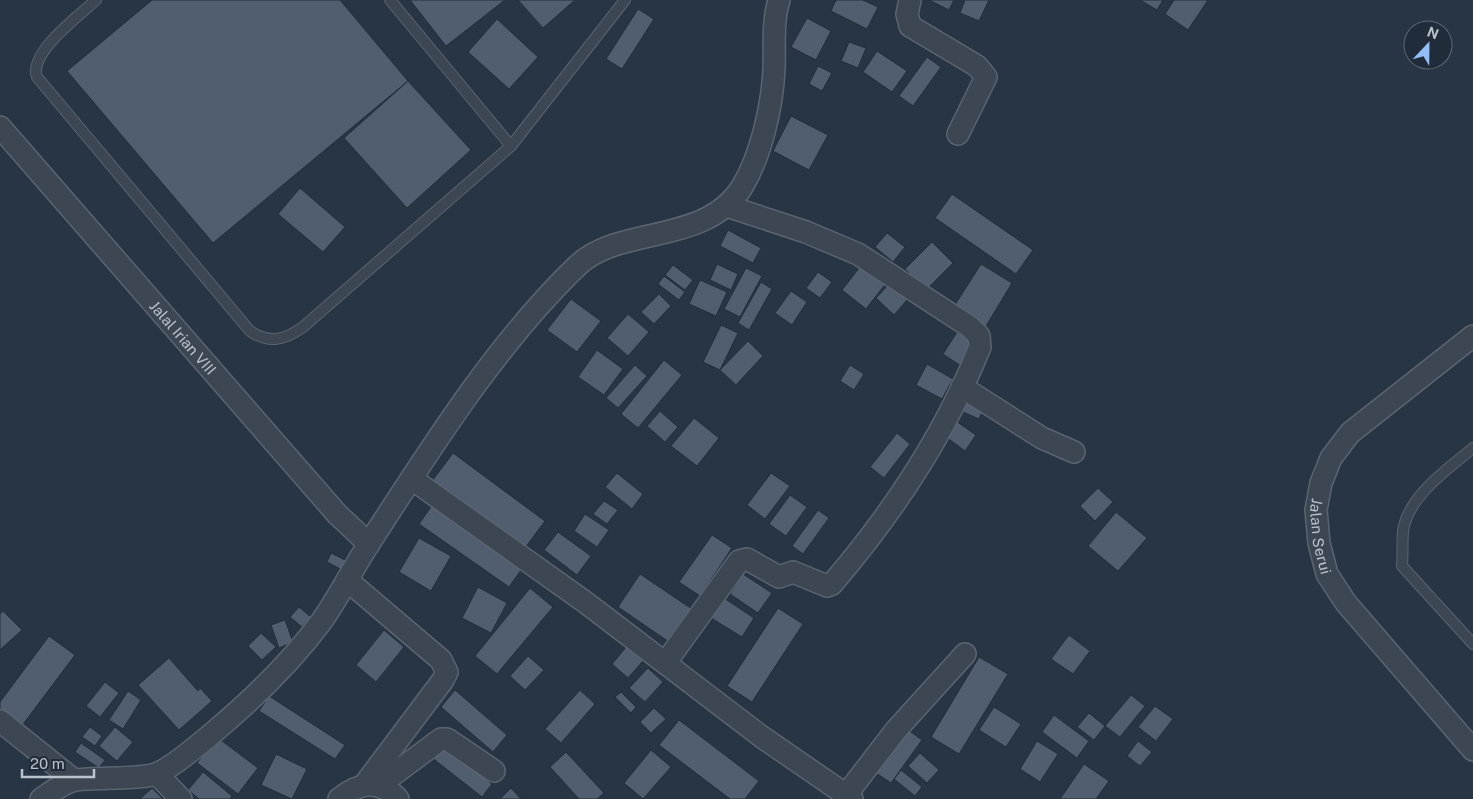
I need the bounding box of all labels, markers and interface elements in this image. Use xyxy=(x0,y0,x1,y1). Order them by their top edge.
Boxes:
north arrow xyxy=(1403,20,1453,70)
text: N xyxy=(1425,23,1441,42)
street label: Jalal Irian VIII xyxy=(147,297,220,378)
street label: Jalan Serui xyxy=(1307,497,1335,576)
scale bar xyxy=(22,746,95,778)
text: 20 m xyxy=(30,755,65,772)

